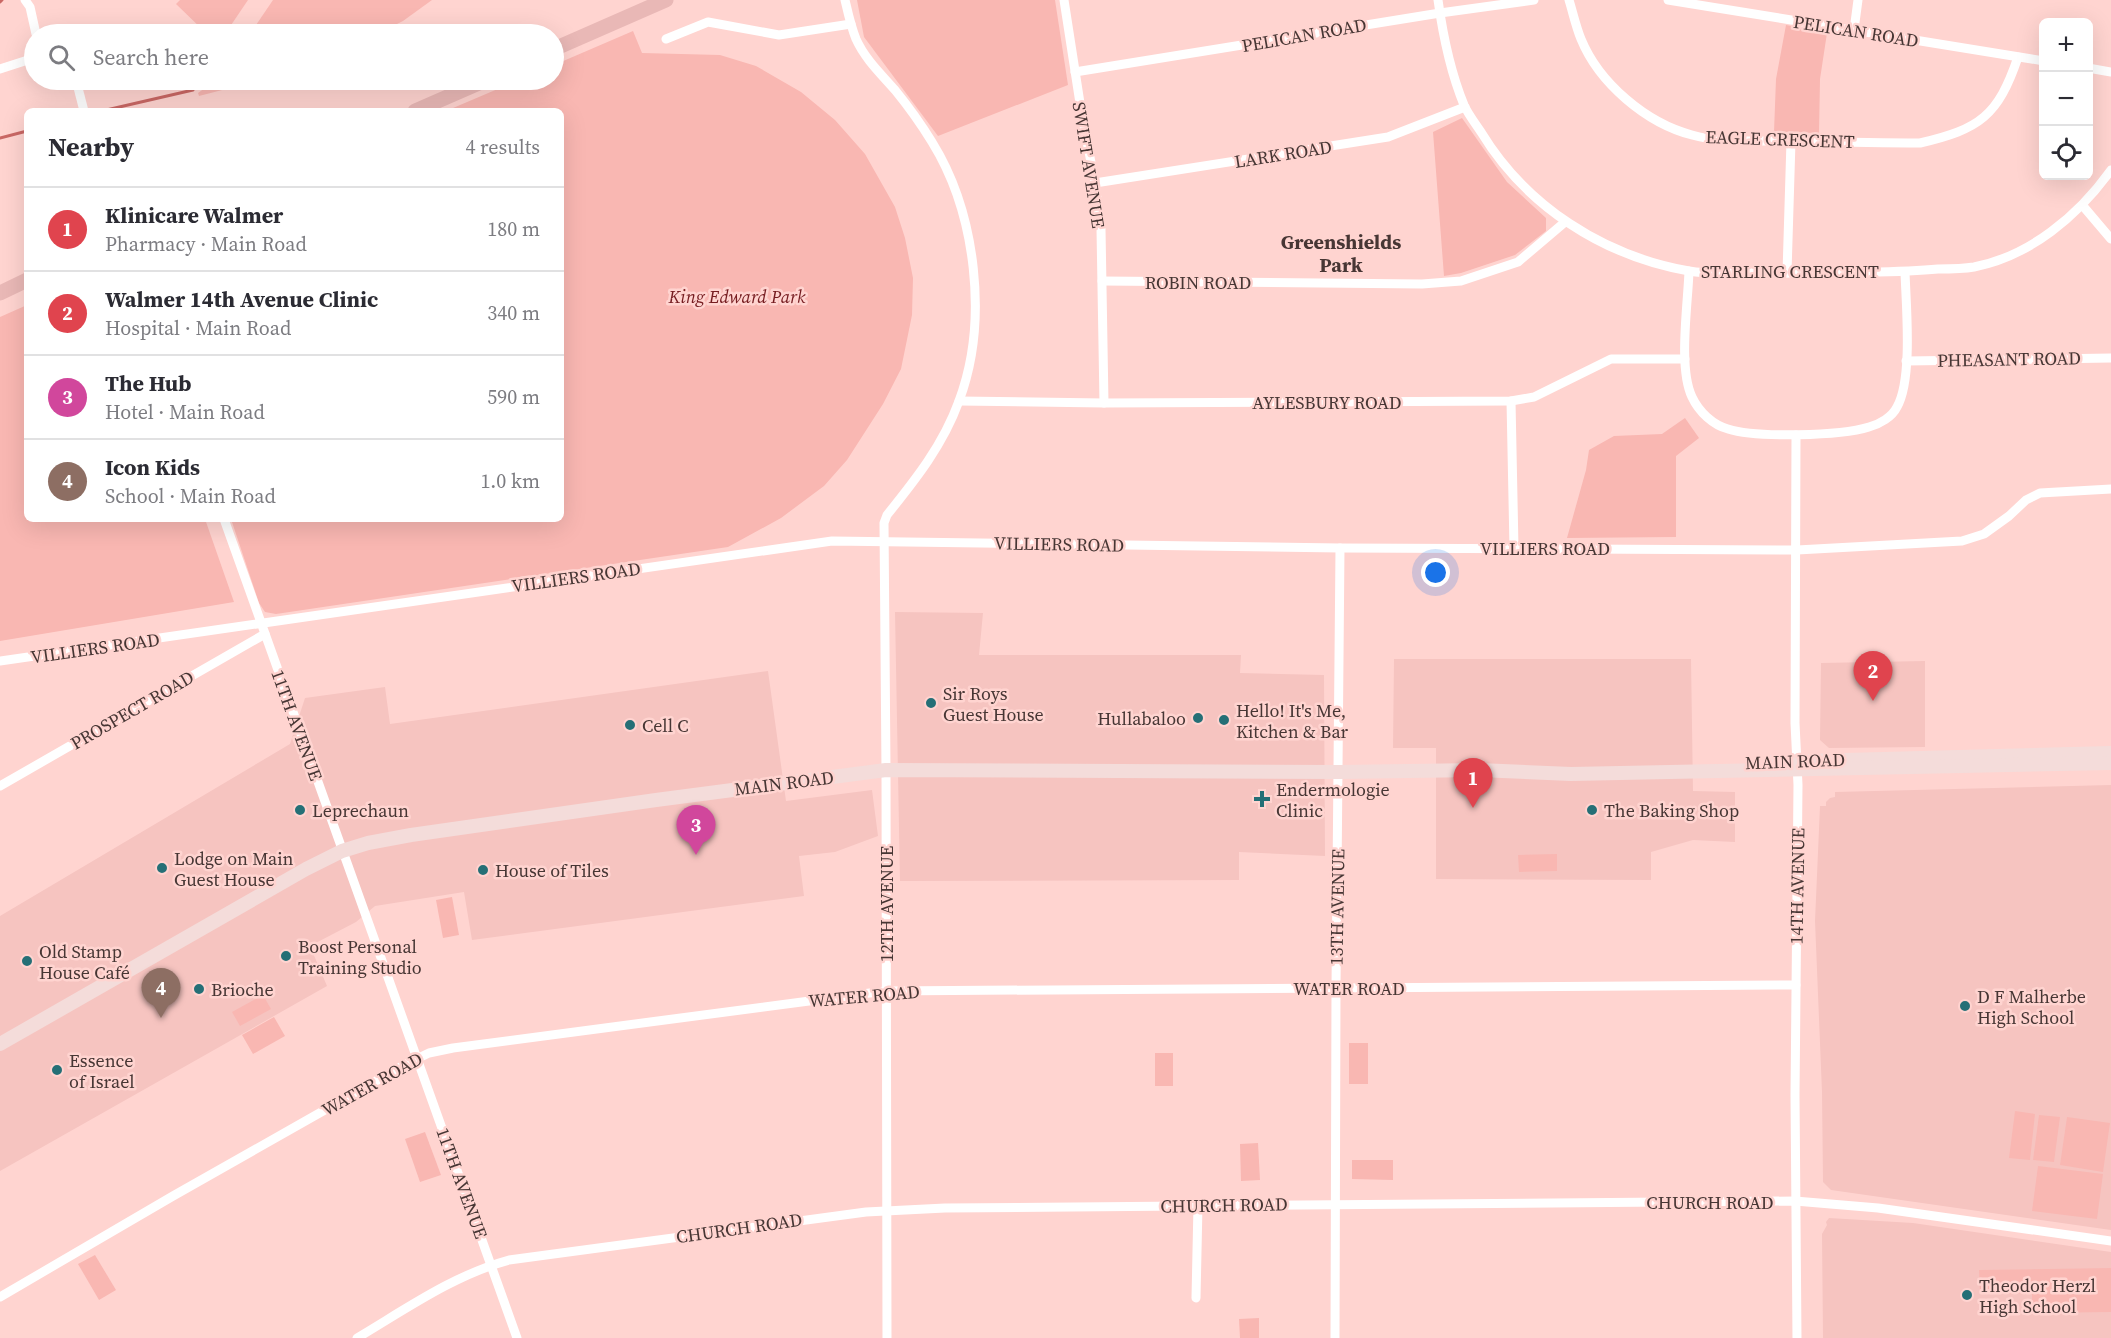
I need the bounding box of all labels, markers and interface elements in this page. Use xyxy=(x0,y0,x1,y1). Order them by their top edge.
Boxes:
street label: PELICAN ROAD xyxy=(1792,9,1920,53)
street label: PELICAN ROAD xyxy=(1240,12,1368,58)
map controls xyxy=(2039,18,2093,180)
button: + xyxy=(2039,18,2093,72)
search box xyxy=(24,24,564,90)
icon: search xyxy=(45,41,78,74)
text: Search here xyxy=(93,42,209,72)
button: − xyxy=(2039,72,2093,126)
street label: SWIFT AVENUE xyxy=(1067,100,1111,230)
street label: EAGLE CRESCENT xyxy=(1705,124,1855,154)
button: locate xyxy=(2039,126,2093,180)
text: Nearby xyxy=(48,129,134,165)
text: 4 results xyxy=(465,133,540,161)
street label: LARK ROAD xyxy=(1232,134,1334,174)
text: Klinicare Walmer xyxy=(105,200,283,230)
text: 1 xyxy=(62,215,73,243)
text: 180 m xyxy=(487,215,540,243)
district label: Greenshields Park xyxy=(1281,228,1401,279)
text: Pharmacy · Main Road xyxy=(105,230,307,258)
street label: STARLING CRESCENT xyxy=(1701,259,1879,284)
street label: ROBIN ROAD xyxy=(1145,270,1251,295)
text: Walmer 14th Avenue Clinic xyxy=(105,284,378,314)
park label: King Edward Park xyxy=(668,284,806,309)
text: 2 xyxy=(62,299,73,327)
text: 340 m xyxy=(487,299,540,327)
text: Hospital · Main Road xyxy=(105,314,291,342)
street label: PHEASANT ROAD xyxy=(1937,345,2081,373)
text: The Hub xyxy=(105,368,192,398)
text: 3 xyxy=(62,383,73,411)
text: 590 m xyxy=(487,383,540,411)
street label: AYLESBURY ROAD xyxy=(1252,390,1402,415)
text: Hotel · Main Road xyxy=(105,398,265,426)
text: Icon Kids xyxy=(105,452,200,482)
text: 4 xyxy=(62,467,73,495)
text: 1.0 km xyxy=(480,467,540,495)
text: School · Main Road xyxy=(105,482,276,510)
street label: VILLIERS ROAD xyxy=(994,530,1124,558)
street label: VILLIERS ROAD xyxy=(1480,536,1610,561)
street label: VILLIERS ROAD xyxy=(510,556,642,598)
your location xyxy=(1421,558,1450,587)
street label: VILLIERS ROAD xyxy=(29,627,161,669)
pin: 2 xyxy=(1854,652,1892,701)
street label: PROSPECT ROAD xyxy=(66,664,198,756)
street label: 11TH AVENUE xyxy=(265,666,329,784)
place label: Sir Roys Guest House xyxy=(943,681,1044,727)
marker: Sir Roys Guest House xyxy=(924,696,938,710)
place label: Hello! It's Me, Kitchen & Bar xyxy=(1236,698,1348,744)
place label: Hullabaloo xyxy=(1097,706,1186,731)
marker: Hullabaloo xyxy=(1191,711,1205,725)
place label: Cell C xyxy=(642,713,689,738)
marker: Hello! It's Me, Kitchen & Bar xyxy=(1217,713,1231,727)
marker: Cell C xyxy=(623,718,637,732)
street label: MAIN ROAD xyxy=(1745,747,1845,775)
pin: 1 xyxy=(1454,758,1492,808)
street label: MAIN ROAD xyxy=(733,764,835,802)
place label: Endermologie Clinic xyxy=(1276,777,1390,823)
marker: Endermologie Clinic xyxy=(1253,790,1271,808)
place label: Leprechaun xyxy=(312,798,409,823)
place label: The Baking Shop xyxy=(1604,798,1739,823)
marker: Leprechaun xyxy=(293,803,307,817)
marker: The Baking Shop xyxy=(1585,803,1599,817)
pin: 3 xyxy=(676,806,716,855)
street label: 14TH AVENUE xyxy=(1783,827,1811,945)
place label: Lodge on Main Guest House xyxy=(174,846,294,892)
street label: 12TH AVENUE xyxy=(874,846,899,962)
street label: 13TH AVENUE xyxy=(1323,848,1351,966)
place label: House of Tiles xyxy=(495,858,609,883)
marker: Lodge on Main Guest House xyxy=(155,861,169,875)
marker: House of Tiles xyxy=(476,863,490,877)
place label: Boost Personal Training Studio xyxy=(298,934,422,980)
place label: Old Stamp House Café xyxy=(39,939,130,985)
marker: Boost Personal Training Studio xyxy=(279,949,293,963)
marker: Old Stamp House Café xyxy=(20,954,34,968)
pin: 4 xyxy=(142,968,180,1018)
street label: WATER ROAD xyxy=(1293,976,1405,1001)
place label: Brioche xyxy=(211,977,274,1002)
street label: WATER ROAD xyxy=(807,979,921,1013)
marker: Brioche xyxy=(192,982,206,996)
place label: D F Malherbe High School xyxy=(1977,984,2086,1030)
marker: D F Malherbe High School xyxy=(1958,999,1972,1013)
street label: WATER ROAD xyxy=(317,1046,427,1122)
place label: Essence of Israel xyxy=(69,1048,135,1094)
marker: Essence of Israel xyxy=(50,1063,64,1077)
street label: 11TH AVENUE xyxy=(430,1124,494,1242)
street label: CHURCH ROAD xyxy=(1646,1190,1774,1215)
street label: CHURCH ROAD xyxy=(1160,1191,1288,1219)
street label: CHURCH ROAD xyxy=(674,1207,804,1249)
place label: Theodor Herzl High School xyxy=(1979,1273,2096,1319)
marker: Theodor Herzl High School xyxy=(1960,1288,1974,1302)

